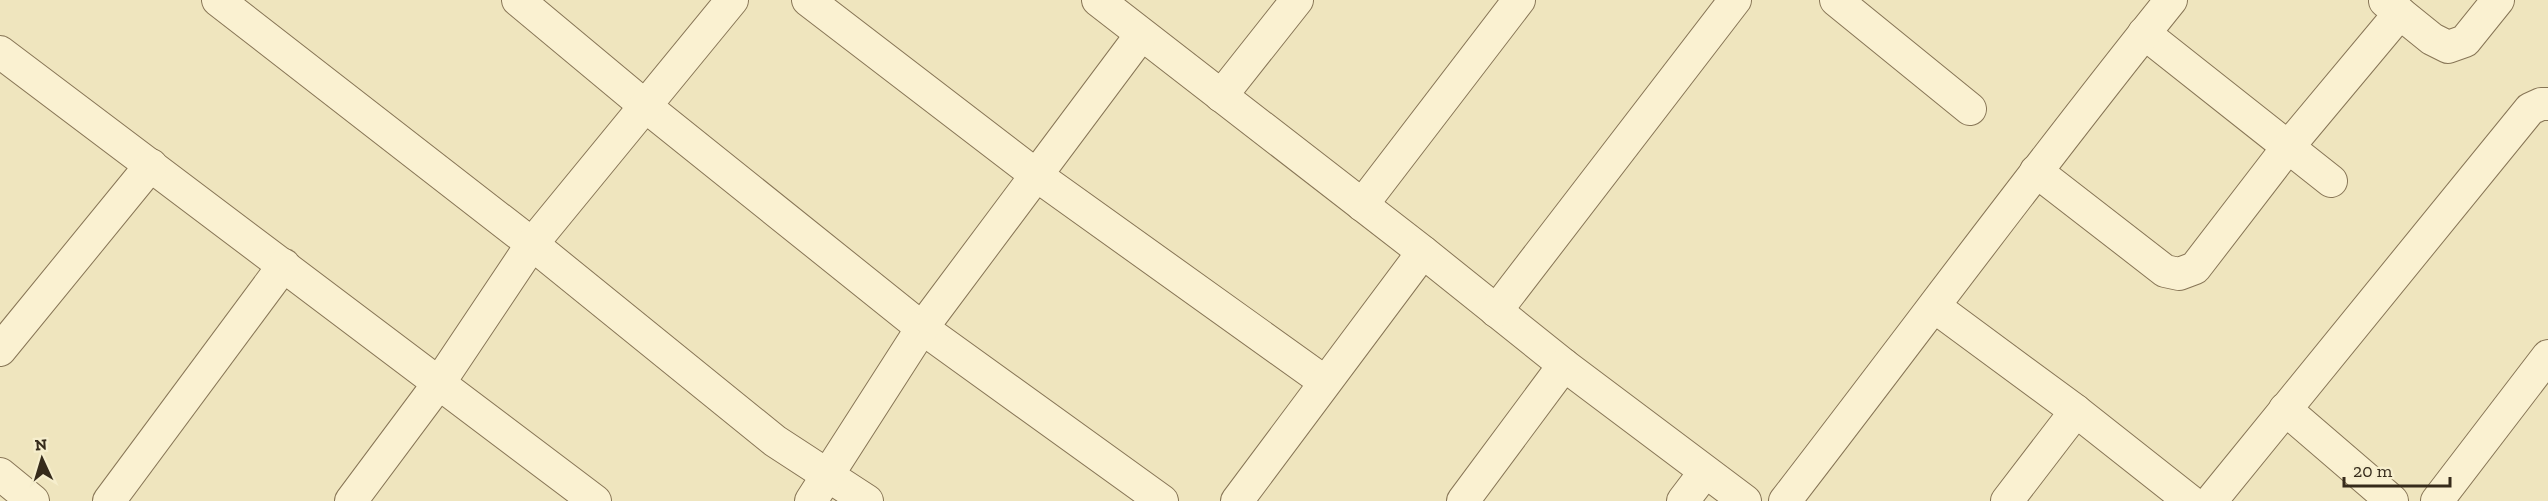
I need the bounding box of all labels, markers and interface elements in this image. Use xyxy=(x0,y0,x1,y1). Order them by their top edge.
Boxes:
north arrow xyxy=(12,429,72,489)
text: N xyxy=(34,435,48,454)
scale bar xyxy=(2344,450,2450,488)
text: 20 m xyxy=(2353,460,2393,482)

